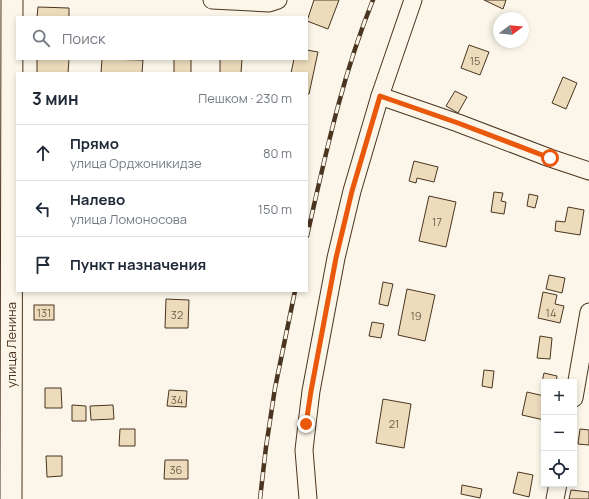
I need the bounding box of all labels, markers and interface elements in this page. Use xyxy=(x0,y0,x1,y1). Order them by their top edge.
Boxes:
north arrow xyxy=(493,12,529,48)
search box xyxy=(16,16,308,60)
icon: search xyxy=(30,27,52,49)
text: Поиск xyxy=(62,28,106,49)
house number: 15 xyxy=(470,53,480,68)
text: 3 мин xyxy=(32,87,79,110)
text: Пешком · 230 m xyxy=(198,89,292,107)
text: Прямо xyxy=(70,133,119,154)
icon: ahead xyxy=(32,142,54,164)
text: 80 m xyxy=(263,144,292,162)
route start xyxy=(541,149,559,167)
text: улица Орджоникидзе xyxy=(70,154,202,172)
text: Налево xyxy=(70,189,125,210)
icon: left xyxy=(32,198,54,220)
text: 150 m xyxy=(258,200,292,218)
text: улица Ломоносова xyxy=(70,210,187,228)
house number: 17 xyxy=(432,214,442,229)
icon: arrive xyxy=(32,254,54,276)
text: Пункт назначения xyxy=(70,254,206,275)
street label: улица Ленина xyxy=(2,302,20,388)
house number: 131 xyxy=(37,305,51,320)
house number: 14 xyxy=(546,305,556,320)
house number: 32 xyxy=(171,307,183,322)
house number: 19 xyxy=(410,308,422,323)
map controls xyxy=(541,379,577,487)
button: + xyxy=(541,379,577,415)
house number: 34 xyxy=(171,392,183,407)
route end xyxy=(297,415,315,433)
button: − xyxy=(541,415,577,451)
house number: 21 xyxy=(389,416,399,431)
button: locate xyxy=(541,451,577,487)
house number: 36 xyxy=(170,462,183,477)

